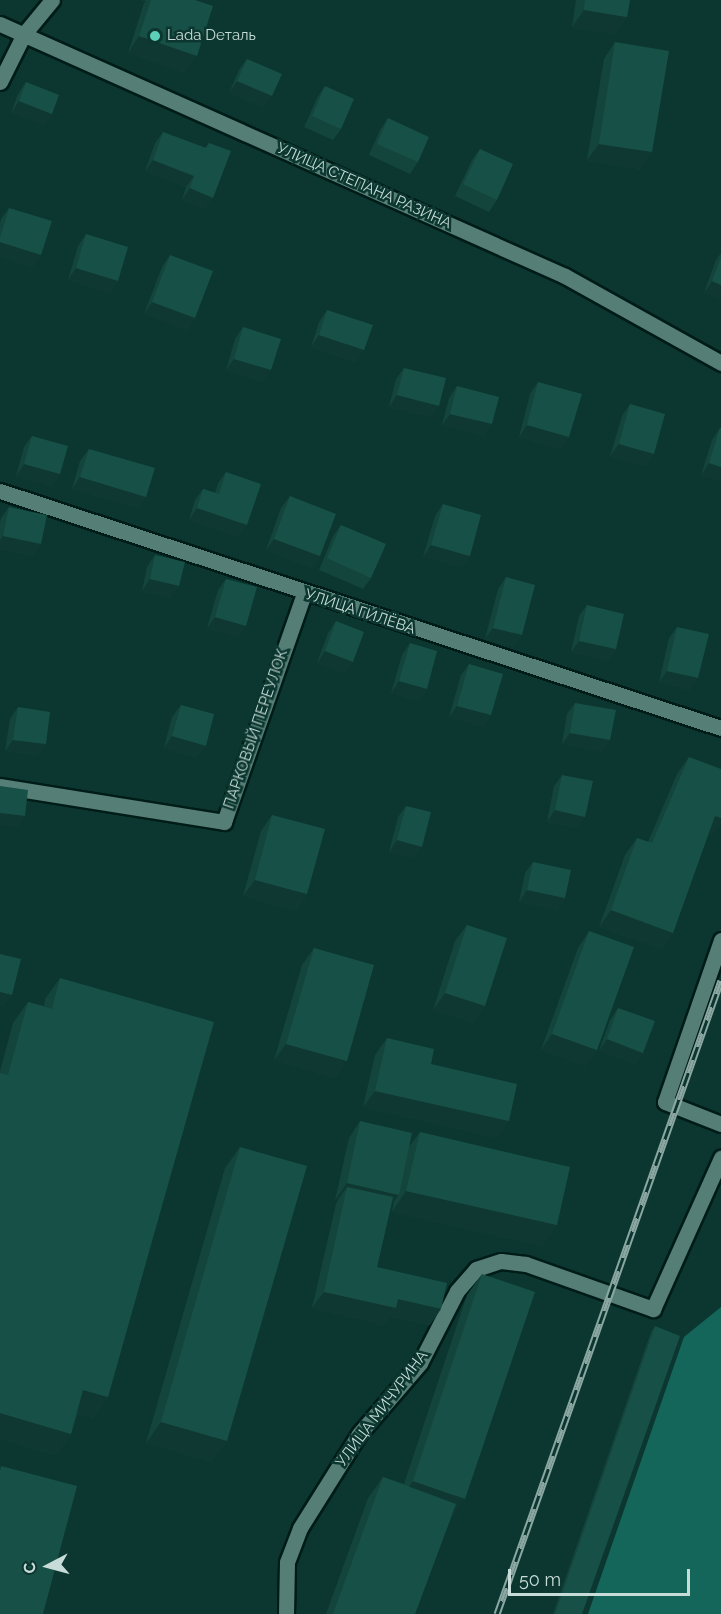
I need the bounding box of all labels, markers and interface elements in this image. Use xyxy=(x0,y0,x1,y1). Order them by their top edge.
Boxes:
place label: Lada Dеталь xyxy=(167,27,256,45)
marker: Lada Dеталь xyxy=(148,29,162,43)
street label: УЛИЦА СТЕПАНА РАЗИНА xyxy=(273,139,455,233)
street label: УЛИЦА ГИЛЁВА xyxy=(302,586,418,638)
street label: ПАРКОВЫЙ ПЕРЕУЛОК xyxy=(220,647,292,811)
street label: УЛИЦА МИЧУРИНА xyxy=(332,1347,432,1471)
north arrow xyxy=(18,1536,78,1596)
scale bar xyxy=(511,1557,692,1595)
text: С xyxy=(20,1561,40,1574)
text: 50 m xyxy=(519,1569,561,1590)

